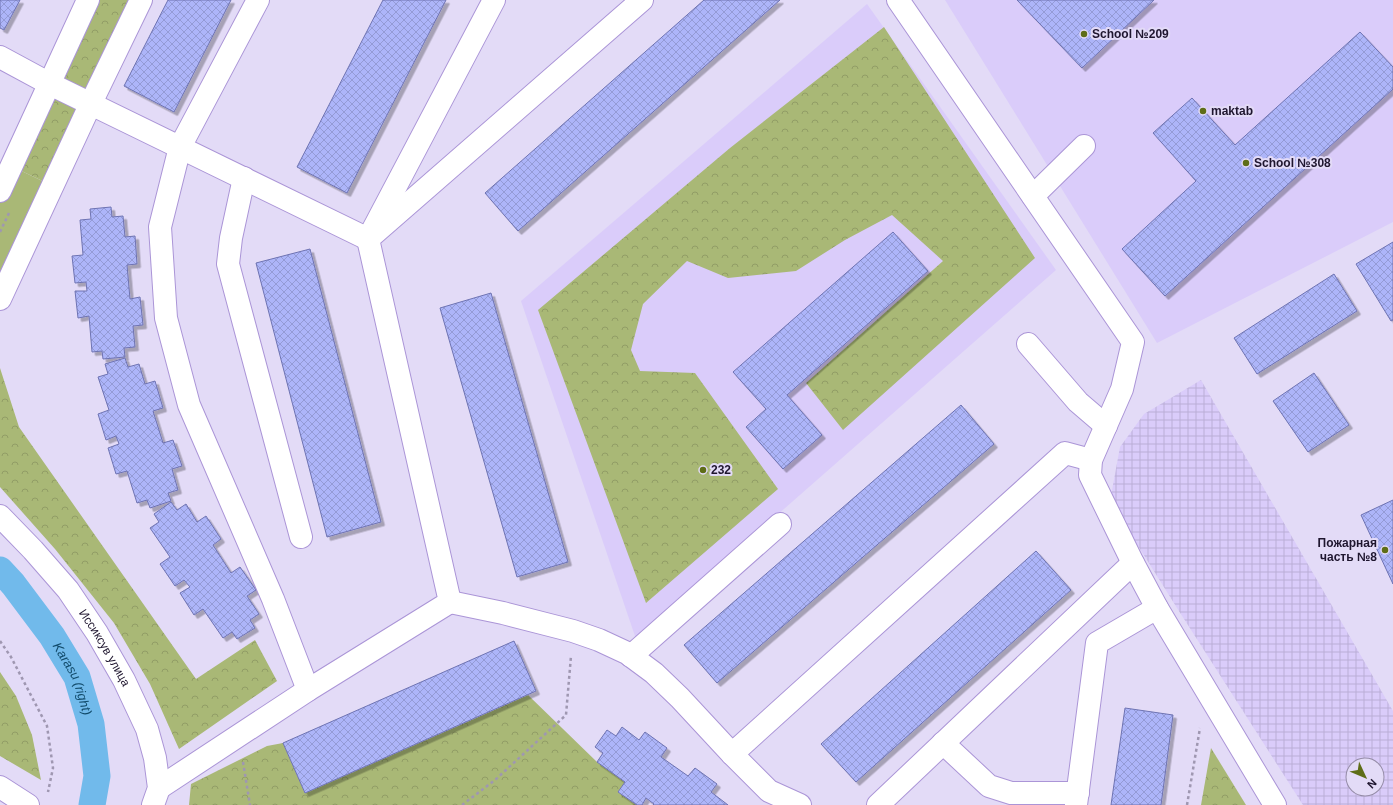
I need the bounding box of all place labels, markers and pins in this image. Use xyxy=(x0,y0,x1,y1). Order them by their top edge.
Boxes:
place label: School №209 xyxy=(1092,27,1169,41)
marker: School №209 xyxy=(1079,29,1089,39)
place label: maktab xyxy=(1211,104,1253,118)
marker: maktab xyxy=(1198,106,1208,116)
place label: School №308 xyxy=(1254,156,1331,170)
marker: School №308 xyxy=(1241,158,1251,168)
place label: 232 xyxy=(711,463,731,477)
marker: 232 xyxy=(698,465,708,475)
place label: Пожарная часть №8 xyxy=(1318,536,1377,564)
marker: Пожарная часть №8 xyxy=(1380,545,1390,555)

